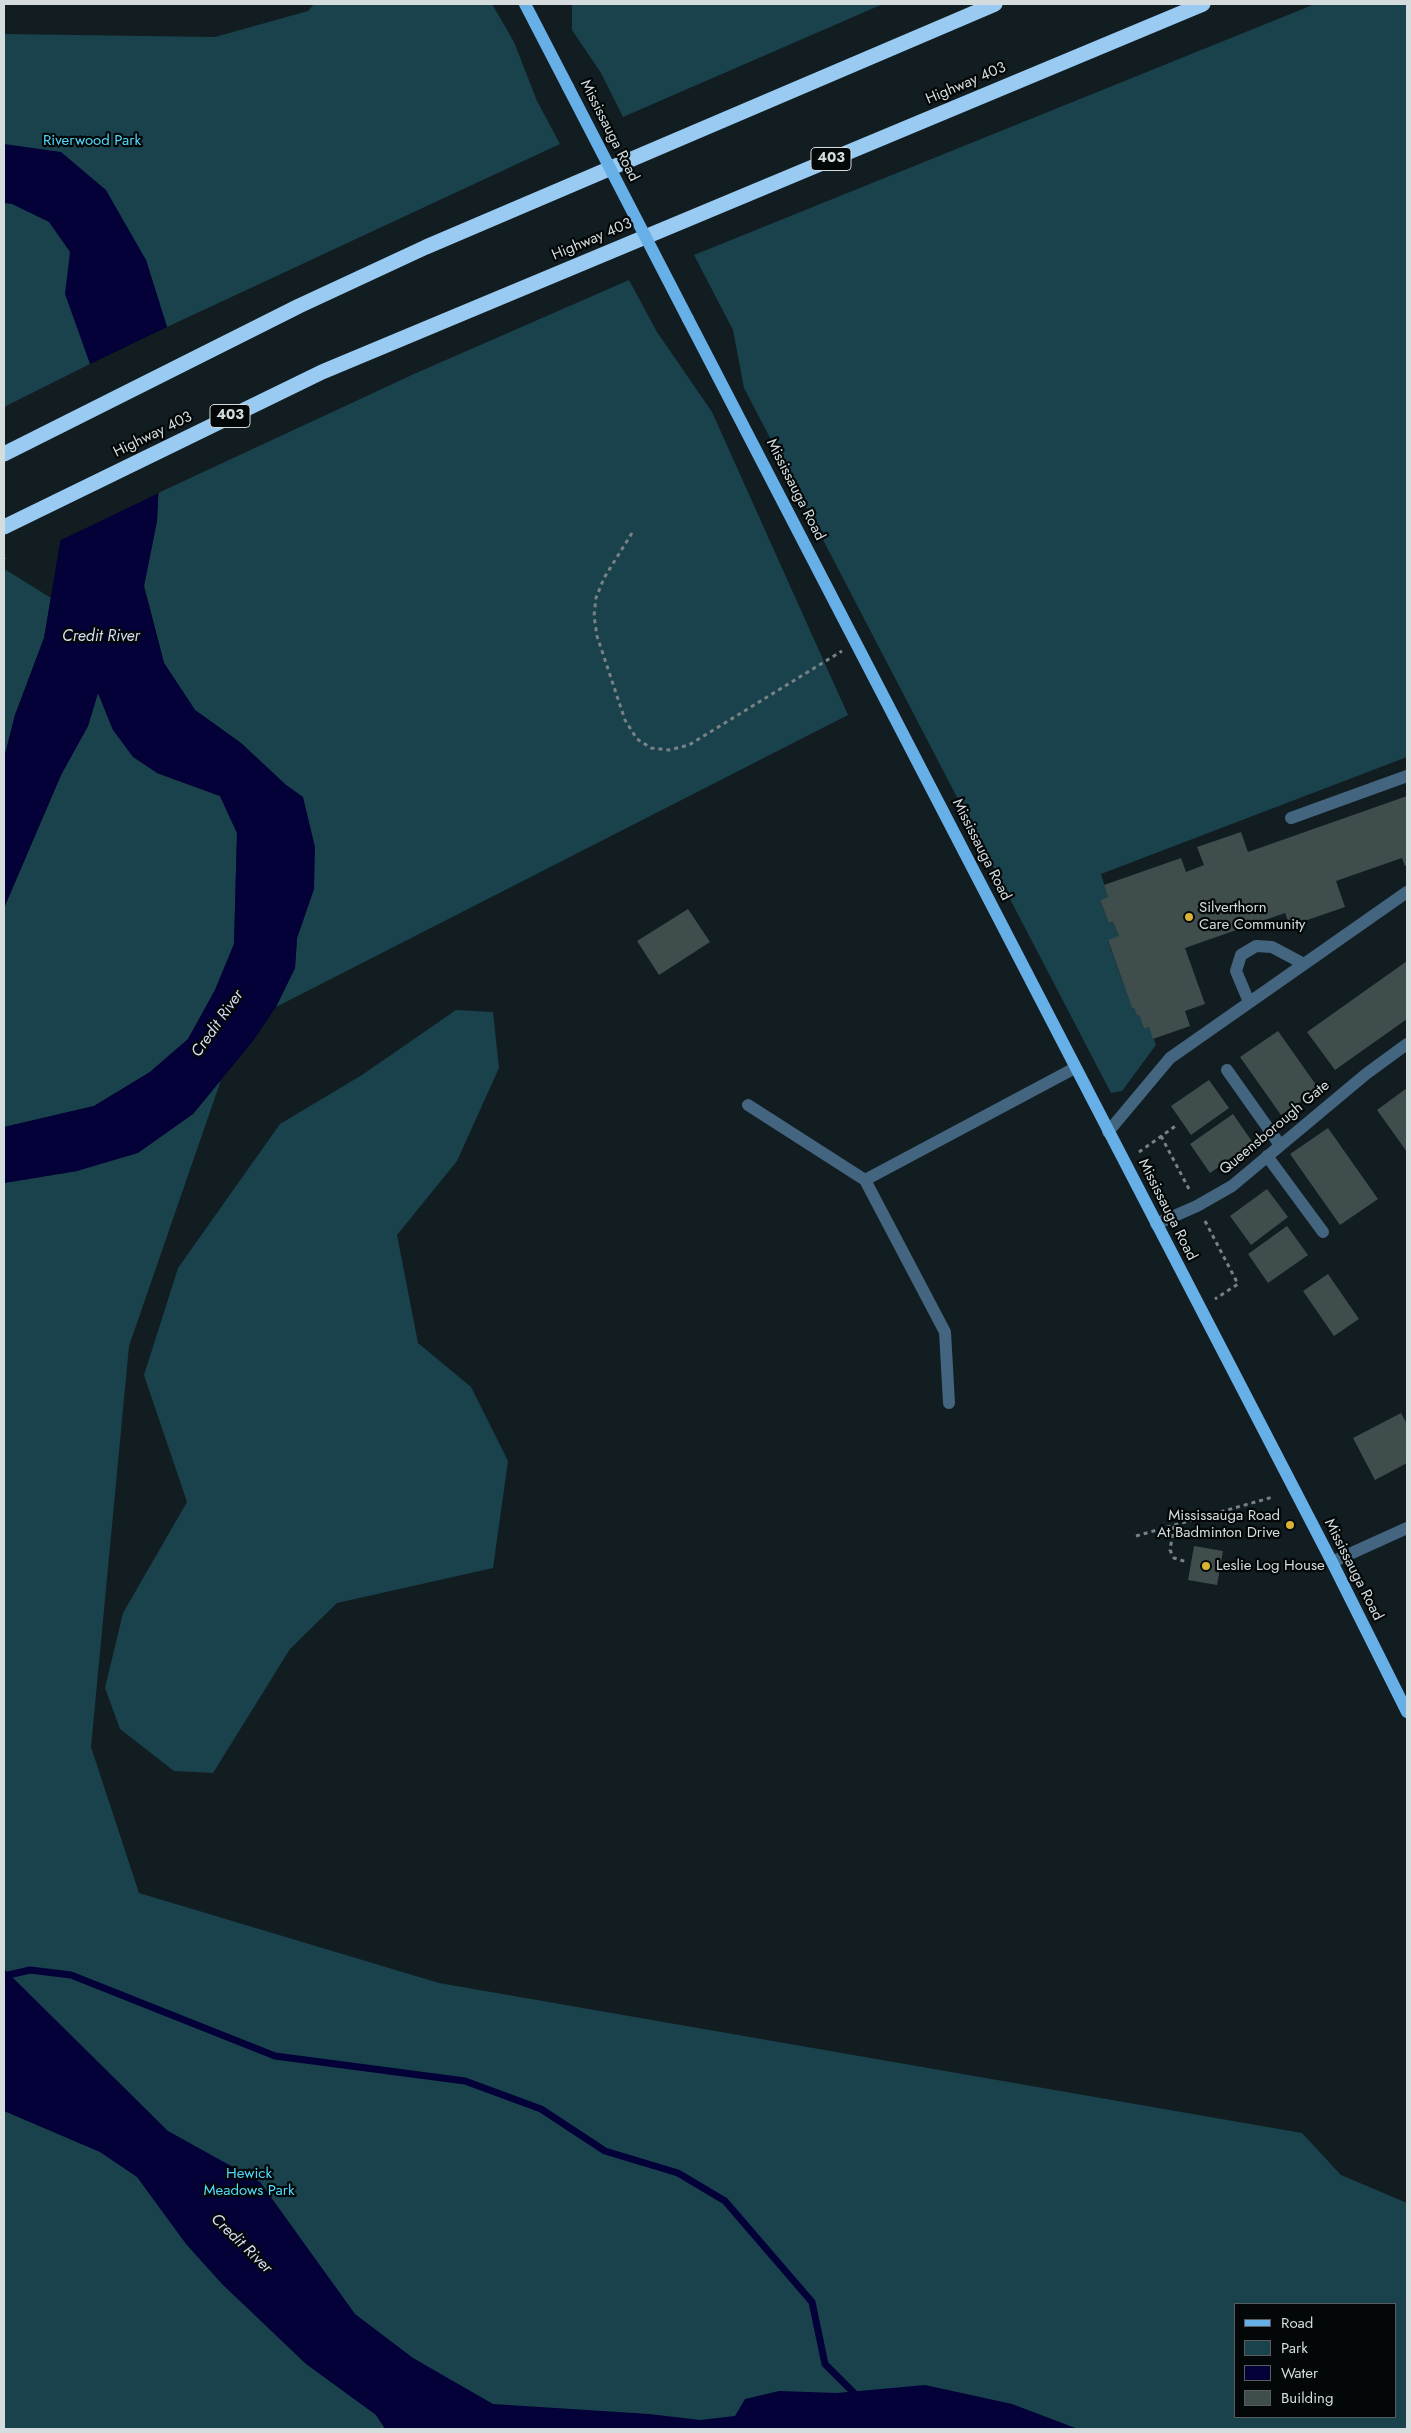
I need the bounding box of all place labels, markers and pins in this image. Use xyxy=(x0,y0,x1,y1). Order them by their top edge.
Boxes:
place label: Silverthorn Care Community xyxy=(1199,899,1305,934)
marker: Silverthorn Care Community xyxy=(1183,911,1195,923)
place label: Mississauga Road At Badminton Drive xyxy=(1157,1507,1280,1542)
marker: Mississauga Road At Badminton Drive xyxy=(1284,1519,1296,1531)
place label: Leslie Log House xyxy=(1216,1557,1325,1575)
marker: Leslie Log House xyxy=(1200,1560,1212,1572)

